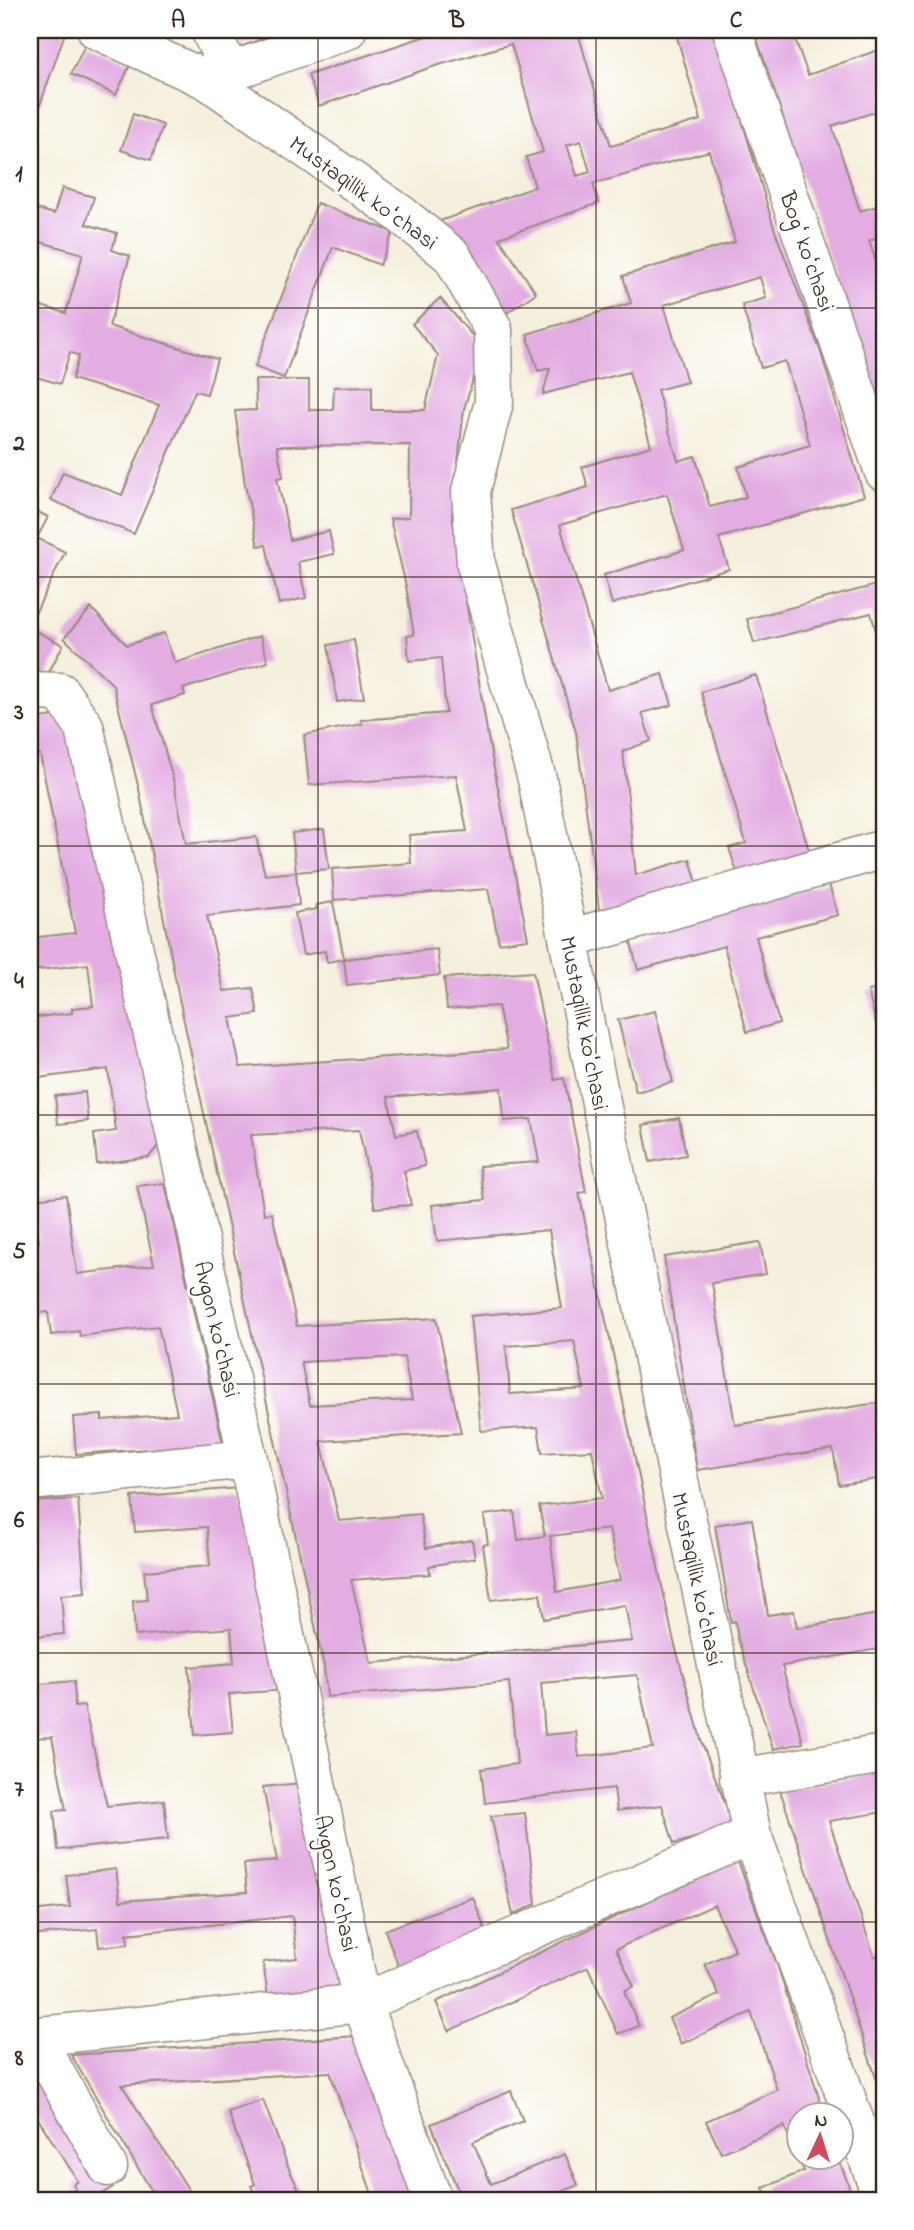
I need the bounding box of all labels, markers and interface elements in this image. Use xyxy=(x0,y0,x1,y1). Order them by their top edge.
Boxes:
text: A xyxy=(171,5,185,38)
text: B xyxy=(448,5,465,38)
text: C xyxy=(730,5,743,38)
street label: Mustaqillik koʻchasi xyxy=(281,129,444,259)
text: 1 xyxy=(15,159,23,192)
street label: Bogʻ koʻchasi xyxy=(768,186,842,317)
text: 2 xyxy=(12,428,25,461)
text: 3 xyxy=(13,697,24,730)
street label: Mustaqillik koʻchasi xyxy=(549,934,616,1113)
text: 4 xyxy=(14,966,24,999)
text: 5 xyxy=(12,1236,26,1269)
street label: Avgon koʻchasi xyxy=(183,1258,247,1401)
street label: Mustaqillik koʻchasi xyxy=(661,1490,730,1669)
text: 6 xyxy=(14,1505,25,1538)
text: 7 xyxy=(14,1774,24,1807)
street label: Avgon koʻchasi xyxy=(303,1812,365,1955)
text: 8 xyxy=(14,2043,24,2076)
north arrow xyxy=(785,2100,855,2170)
text: N xyxy=(814,2108,829,2135)

